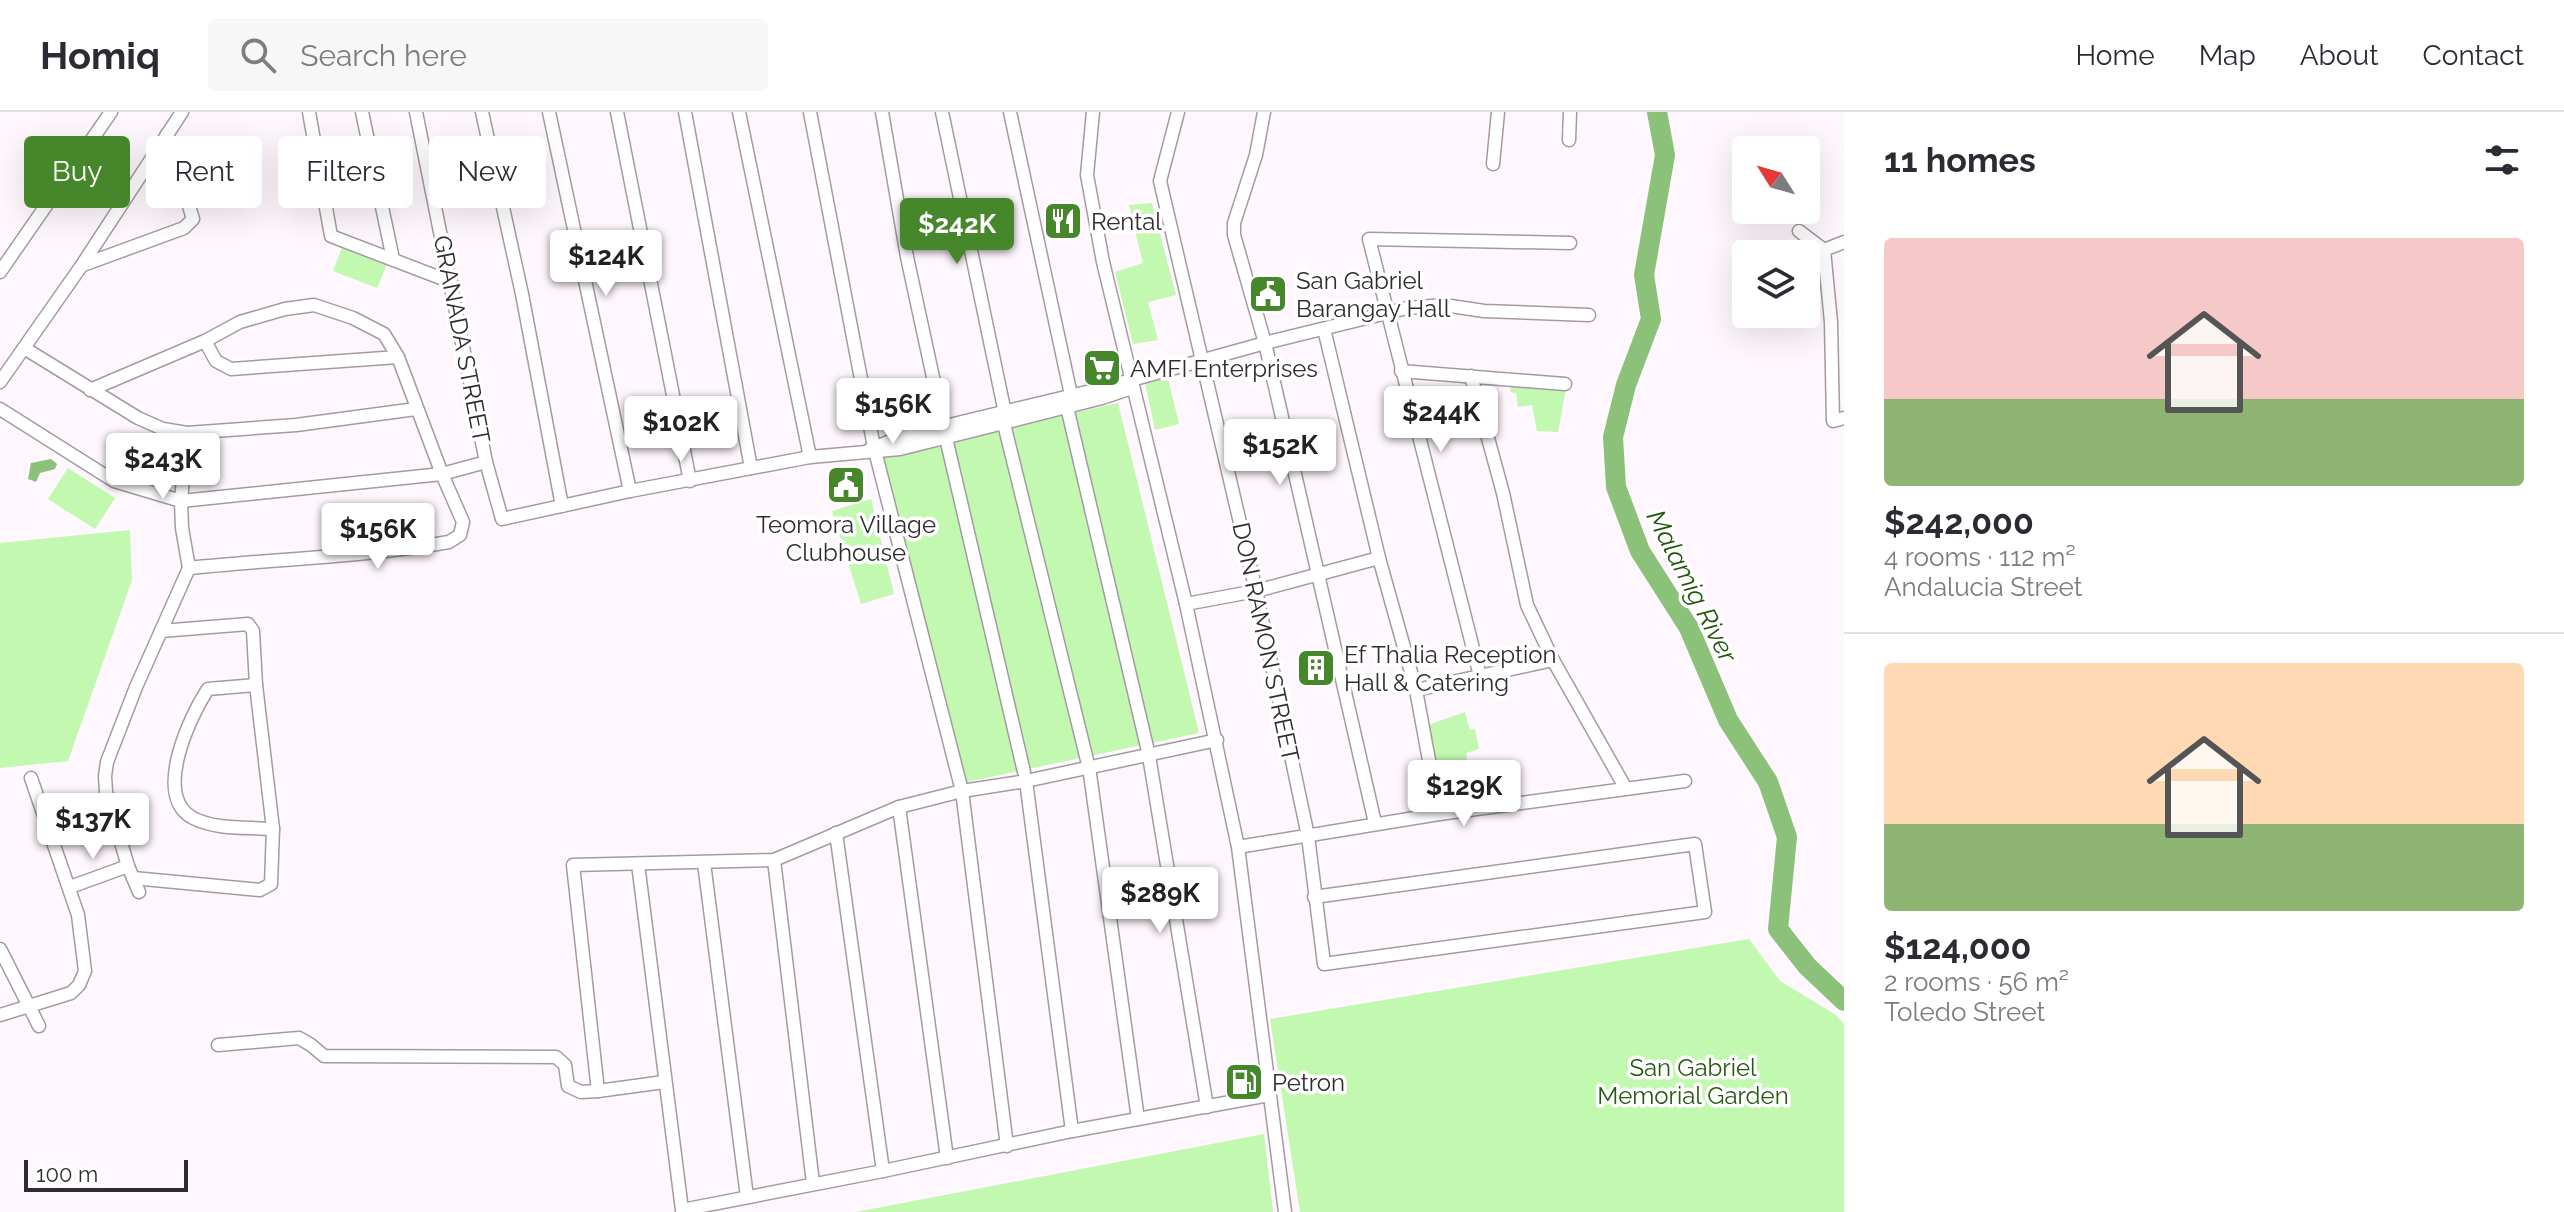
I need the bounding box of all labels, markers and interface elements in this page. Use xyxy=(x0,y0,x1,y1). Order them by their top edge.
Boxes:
search box xyxy=(208,19,768,91)
text: Homiq xyxy=(40,33,160,78)
icon: search xyxy=(236,33,280,77)
text: Search here xyxy=(300,38,467,73)
text: Home xyxy=(2075,39,2155,72)
text: Map xyxy=(2199,39,2256,72)
text: About xyxy=(2300,39,2379,72)
text: Contact xyxy=(2423,39,2524,72)
chip: Buy xyxy=(24,136,130,208)
chip: Rent xyxy=(146,136,262,208)
chip: Filters xyxy=(278,136,413,208)
chip: New xyxy=(429,136,546,208)
north arrow xyxy=(1732,136,1820,224)
map controls xyxy=(1732,136,1820,328)
icon: filters xyxy=(2480,138,2524,182)
text: 11 homes xyxy=(1884,140,2036,180)
pin: $242K xyxy=(901,198,1013,266)
restaurant icon: Rental xyxy=(1042,200,1084,242)
place label: Rental xyxy=(1091,207,1162,236)
text: $242K xyxy=(918,209,996,239)
pin: $124K xyxy=(550,230,662,298)
street label: GRANADA STREET xyxy=(428,233,496,445)
button: layers xyxy=(1732,240,1820,328)
text: $124K xyxy=(568,241,644,271)
place label: San Gabriel Barangay Hall xyxy=(1296,266,1451,323)
public building icon: San Gabriel Barangay Hall xyxy=(1247,273,1289,315)
icon: home xyxy=(2132,290,2276,434)
supermarket icon: AMFI Enterprises xyxy=(1081,347,1123,389)
place label: AMFI Enterprises xyxy=(1130,354,1318,383)
pin: $156K xyxy=(837,378,949,446)
pin: $244K xyxy=(1385,386,1497,454)
text: $156K xyxy=(855,389,931,419)
pin: $102K xyxy=(625,396,737,464)
text: $244K xyxy=(1402,397,1480,427)
text: $102K xyxy=(642,407,720,437)
pin: $152K xyxy=(1224,419,1336,487)
text: $152K xyxy=(1242,430,1318,460)
pin: $243K xyxy=(107,433,219,501)
text: $243K xyxy=(124,444,202,474)
public building icon: Teomora Village Clubhouse xyxy=(825,464,867,506)
text: $242,000 xyxy=(1884,502,2034,542)
pin: $156K xyxy=(322,503,434,571)
water label: Malamig River xyxy=(1641,505,1744,668)
place label: Teomora Village Clubhouse xyxy=(756,510,936,567)
text: $156K xyxy=(340,514,416,544)
street label: DON RAMON STREET xyxy=(1226,520,1306,765)
text: 4 rooms · 112 m² xyxy=(1884,542,2076,572)
text: Andalucia Street xyxy=(1884,572,2082,602)
place label: Ef Thalia Reception Hall & Catering xyxy=(1344,640,1557,697)
building icon: Ef Thalia Reception Hall & Catering xyxy=(1295,647,1337,689)
icon: home xyxy=(2132,715,2276,859)
pin: $129K xyxy=(1408,760,1520,828)
text: $129K xyxy=(1426,771,1502,801)
pin: $137K xyxy=(37,793,149,861)
text: $137K xyxy=(55,804,131,834)
pin: $289K xyxy=(1104,867,1216,935)
text: $289K xyxy=(1120,878,1200,908)
text: $124,000 xyxy=(1884,927,2031,967)
text: 2 rooms · 56 m² xyxy=(1884,967,2069,997)
text: Toledo Street xyxy=(1884,997,2045,1027)
park label: San Gabriel Memorial Garden xyxy=(1597,1053,1789,1110)
fuel station icon: Petron xyxy=(1223,1061,1265,1103)
place label: Petron xyxy=(1272,1068,1345,1097)
scale bar xyxy=(24,1156,188,1192)
text: 100 m xyxy=(36,1161,98,1187)

